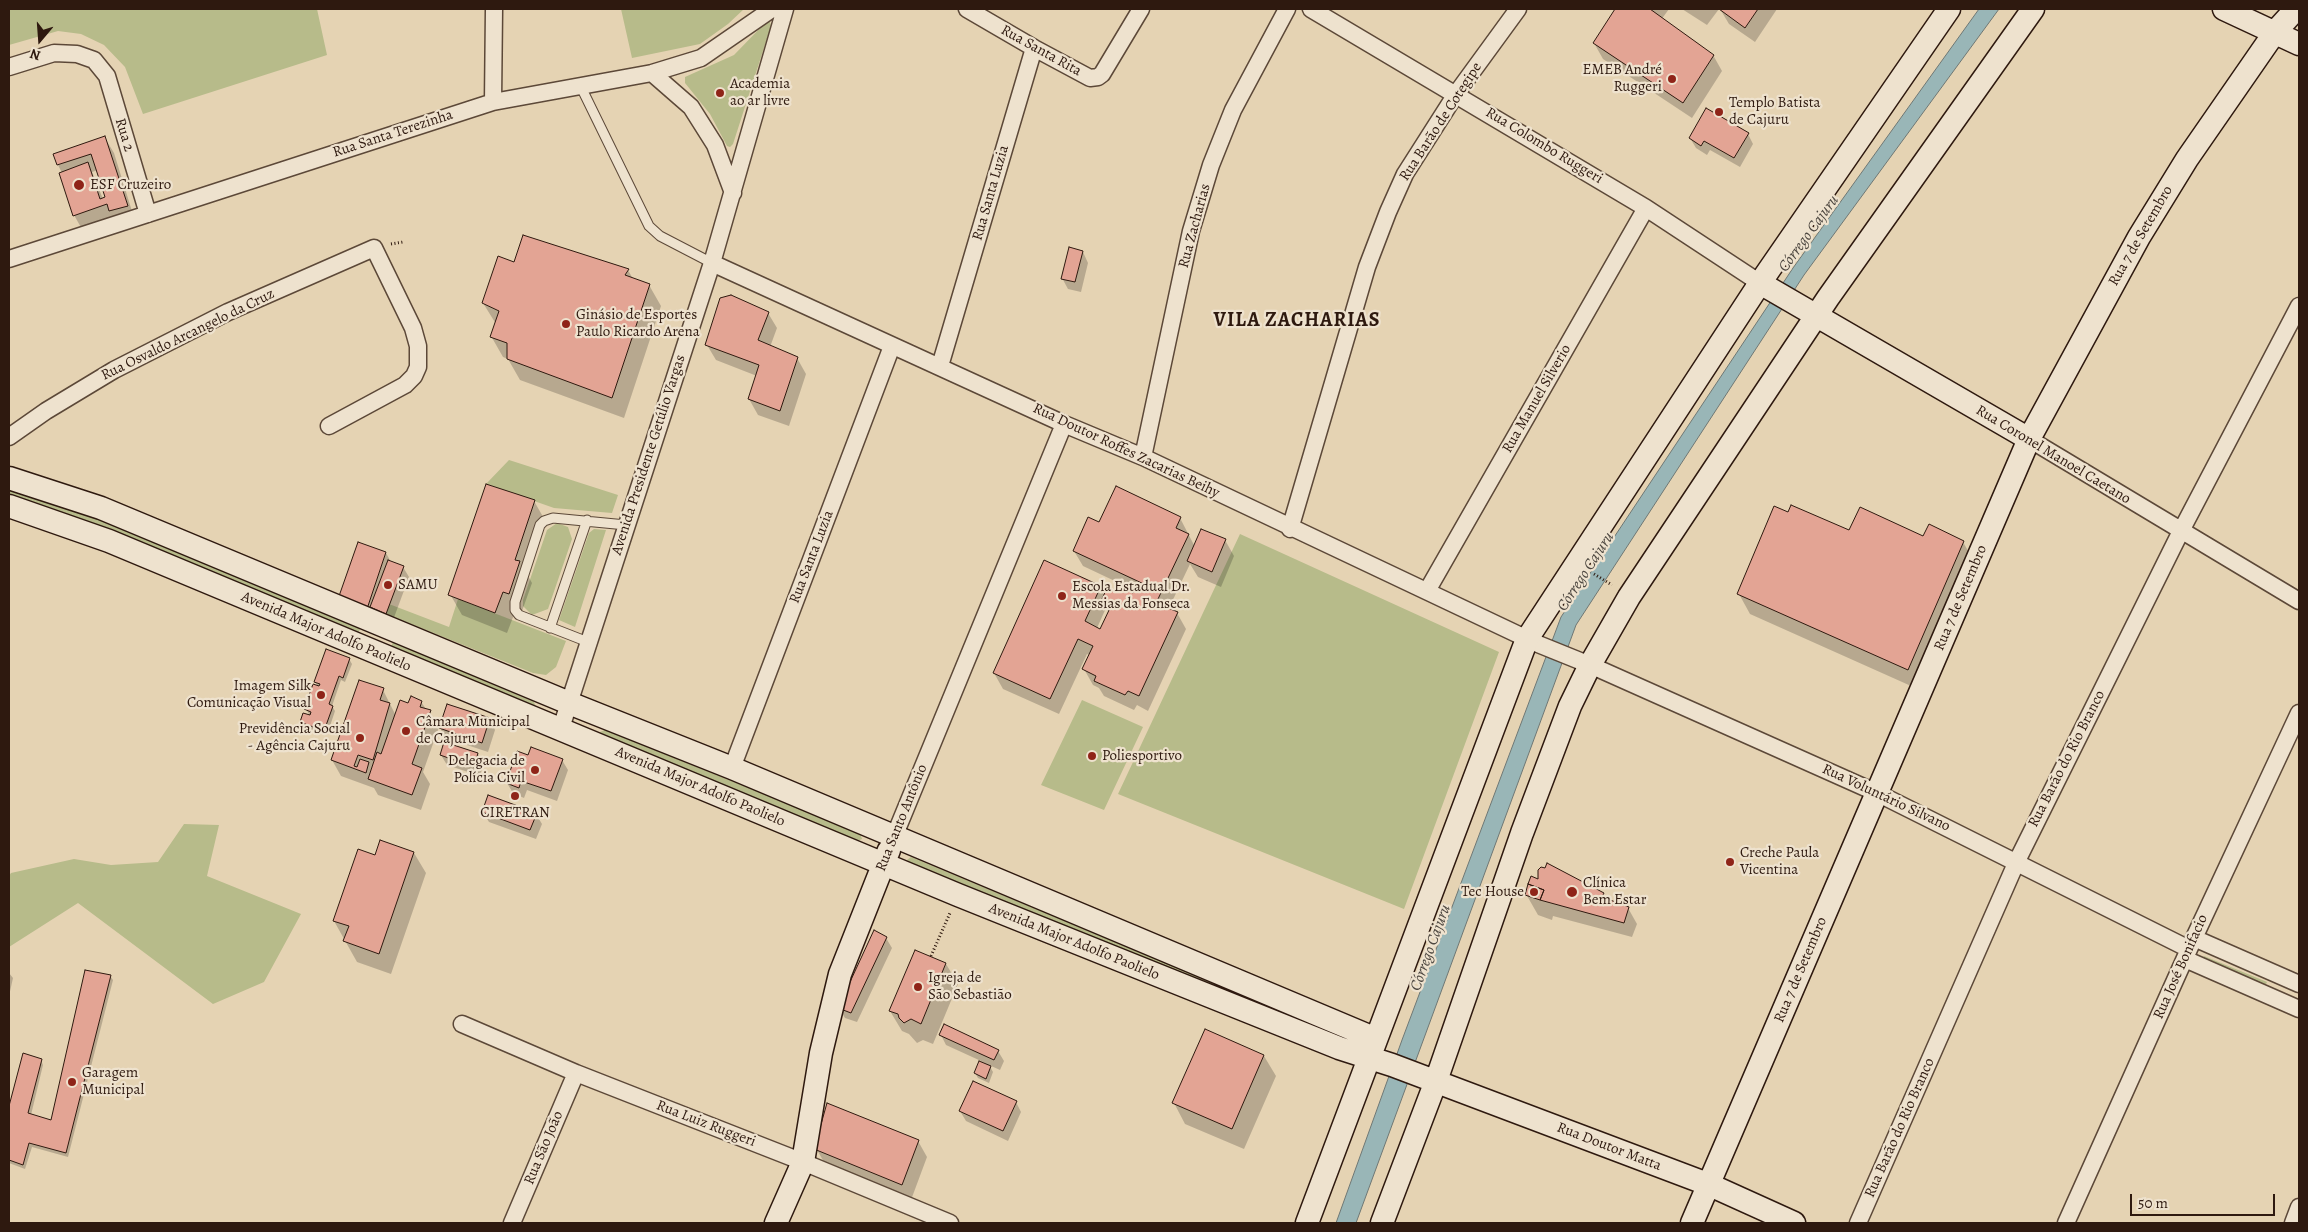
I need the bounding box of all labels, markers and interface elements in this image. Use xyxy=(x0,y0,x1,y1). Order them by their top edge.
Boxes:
north arrow xyxy=(15,15,65,65)
street label: Rua Santa Rita xyxy=(997,21,1085,81)
text: N xyxy=(27,44,43,65)
street label: Rua Barão de Cotegipe xyxy=(1396,59,1486,185)
place label: EMEB André Ruggeri xyxy=(1583,61,1662,96)
marker: EMEB André Ruggeri xyxy=(1666,73,1678,85)
place label: Academia ao ar livre xyxy=(730,75,790,110)
marker: Academia ao ar livre xyxy=(714,87,726,99)
place label: Templo Batista de Cajuru xyxy=(1729,94,1821,129)
street label: Rua Colombo Ruggeri xyxy=(1482,104,1606,188)
street label: Rua Santa Terezinha xyxy=(331,106,455,162)
marker: Templo Batista de Cajuru xyxy=(1713,106,1725,118)
street label: Rua 2 xyxy=(110,116,138,154)
street label: Rua Santa Luzia xyxy=(969,143,1013,243)
place label: ESF Cruzeiro xyxy=(90,176,171,194)
marker: ESF Cruzeiro xyxy=(72,178,86,192)
street label: Rua Zacharias xyxy=(1175,182,1215,270)
street label: Rua 7 de Setembro xyxy=(2105,183,2177,289)
water label: Córrego Cajuru xyxy=(1775,192,1843,276)
street label: Rua Osvaldo Arcangelo da Cruz xyxy=(98,285,278,385)
place label: Ginásio de Esportes Paulo Ricardo Arena xyxy=(576,306,700,341)
district label: VILA ZACHARIAS xyxy=(1212,309,1382,333)
marker: Ginásio de Esportes Paulo Ricardo Arena xyxy=(560,318,572,330)
street label: Rua Manuel Silverio xyxy=(1499,342,1575,456)
street label: Avenida Presidente Getúlio Vargas xyxy=(608,353,690,557)
street label: Rua Doutor Roffes Zacarias Beihy xyxy=(1030,400,1222,502)
street label: Rua Coronel Manoel Caetano xyxy=(1972,402,2134,508)
street label: Rua Santa Luzia xyxy=(786,508,838,606)
water label: Córrego Cajuru xyxy=(1553,529,1619,615)
street label: Rua 7 de Setembro xyxy=(1931,542,1991,654)
place label: SAMU xyxy=(398,576,438,594)
place label: Escola Estadual Dr. Messias da Fonseca xyxy=(1072,578,1190,613)
marker: SAMU xyxy=(382,579,394,591)
street label: Avenida Major Adolfo Paolielo xyxy=(238,588,414,676)
marker: Escola Estadual Dr. Messias da Fonseca xyxy=(1056,590,1068,602)
place label: Imagem Silk Comunicação Visual xyxy=(187,677,311,712)
street label: Rua Barão do Rio Branco xyxy=(2025,688,2109,830)
marker: Imagem Silk Comunicação Visual xyxy=(315,689,327,701)
place label: Câmara Municipal de Cajuru xyxy=(416,713,530,748)
place label: Previdência Social - Agência Cajuru xyxy=(239,720,350,755)
marker: Câmara Municipal de Cajuru xyxy=(400,725,412,737)
marker: Previdência Social - Agência Cajuru xyxy=(354,732,366,744)
street label: Avenida Major Adolfo Paolielo xyxy=(612,743,788,831)
place label: Poliesportivo xyxy=(1102,747,1182,765)
marker: Poliesportivo xyxy=(1086,750,1098,762)
place label: Delegacia de Polícia Civil xyxy=(448,752,525,787)
street label: Rua Voluntário Silvano xyxy=(1819,760,1953,836)
street label: Rua Santo Antônio xyxy=(872,762,932,874)
marker: Delegacia de Polícia Civil xyxy=(529,764,541,776)
marker: CIRETRAN xyxy=(509,790,521,802)
place label: CIRETRAN xyxy=(480,804,550,822)
place label: Creche Paula Vicentina xyxy=(1740,844,1819,879)
marker: Creche Paula Vicentina xyxy=(1724,856,1736,868)
place label: Clínica Bem Estar xyxy=(1583,874,1647,909)
place label: Tec House xyxy=(1461,883,1524,901)
marker: Clínica Bem Estar xyxy=(1565,885,1579,899)
marker: Tec House xyxy=(1528,886,1540,898)
street label: Avenida Major Adolfo Paolielo xyxy=(986,899,1162,985)
water label: Córrego Cajuru xyxy=(1407,902,1455,994)
street label: Rua José Bonifacio xyxy=(2150,912,2212,1022)
street label: Rua 7 de Setembro xyxy=(1771,914,1831,1026)
place label: Igreja de São Sebastião xyxy=(928,969,1012,1004)
marker: Igreja de São Sebastião xyxy=(912,981,924,993)
street label: Rua Barão do Rio Branco xyxy=(1861,1055,1939,1201)
place label: Garagem Municipal xyxy=(82,1064,144,1099)
marker: Garagem Municipal xyxy=(66,1076,78,1088)
street label: Rua Luiz Ruggeri xyxy=(654,1097,758,1151)
street label: Rua São João xyxy=(520,1109,568,1187)
street label: Rua Doutor Matta xyxy=(1554,1119,1664,1175)
scale bar xyxy=(2133,1184,2278,1216)
text: 50 m xyxy=(2138,1193,2168,1213)

